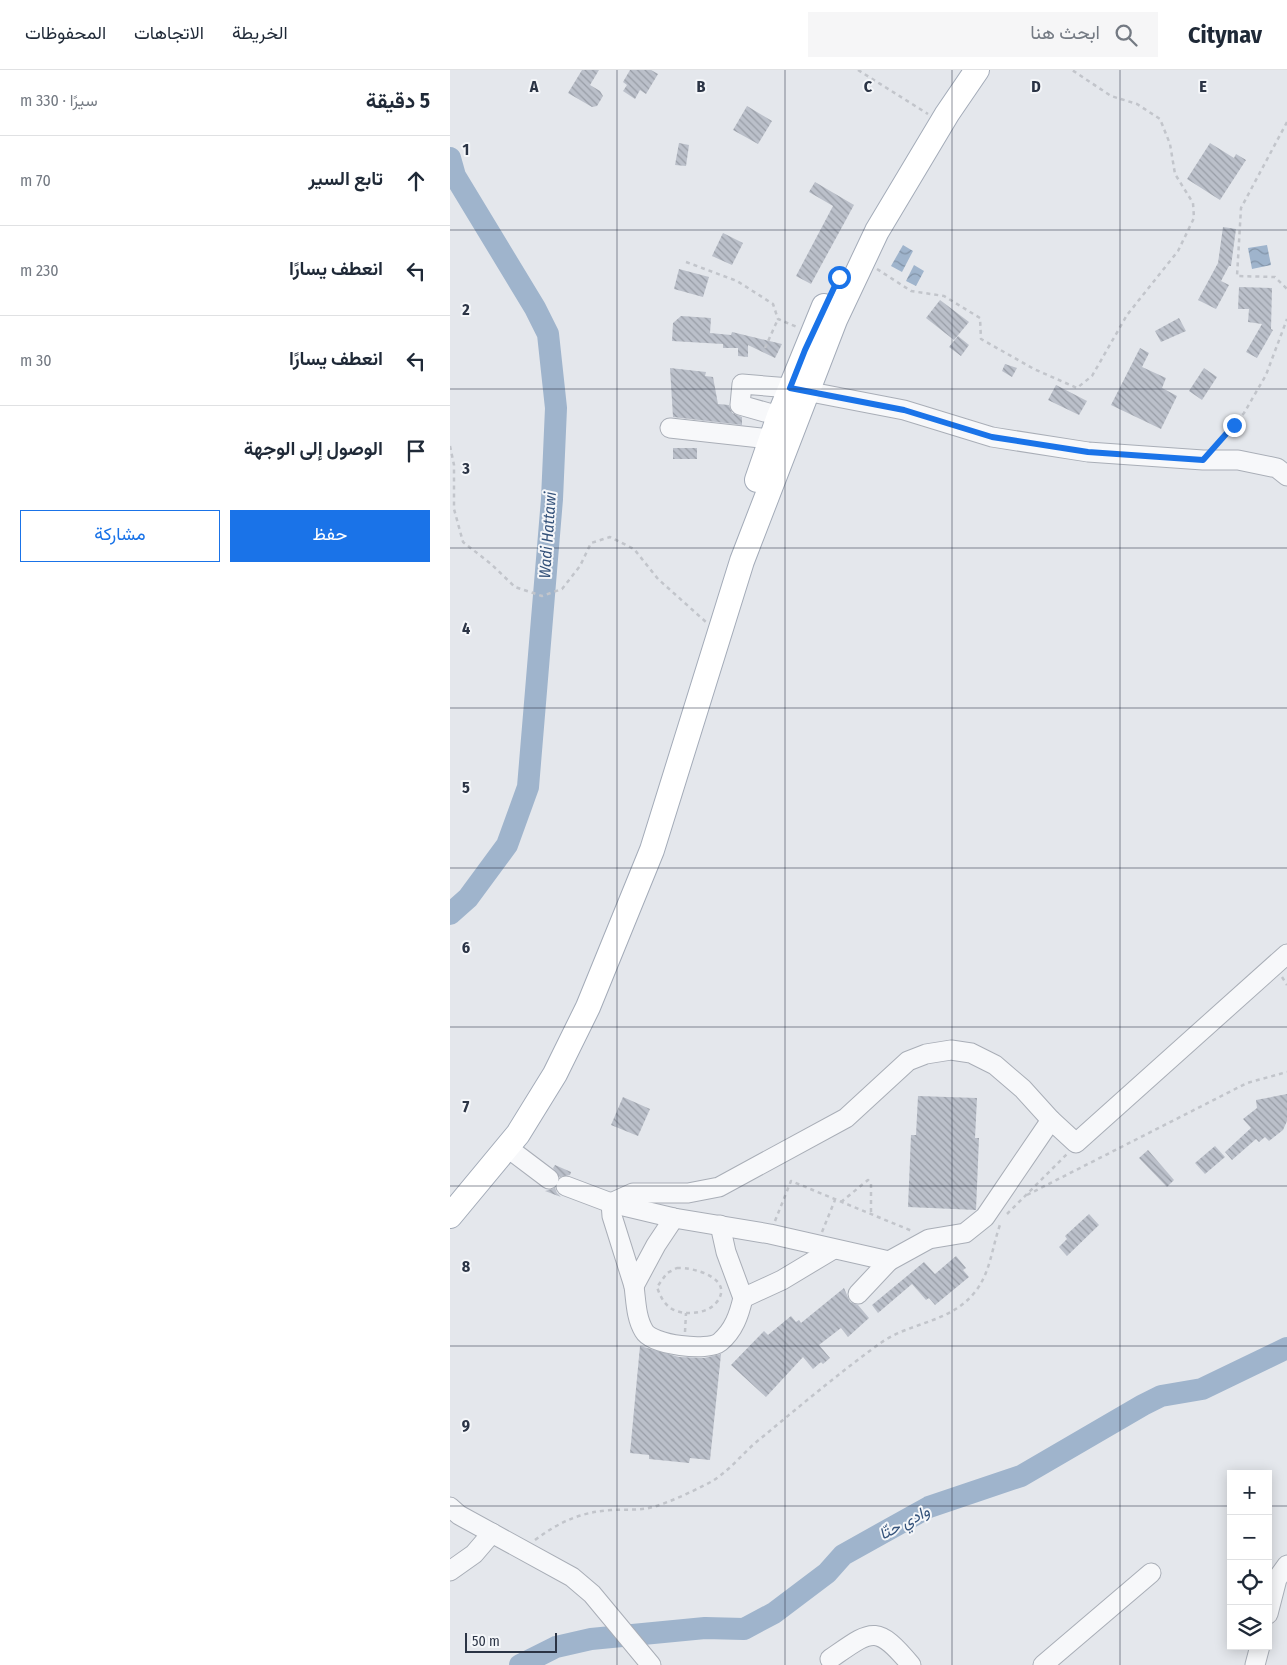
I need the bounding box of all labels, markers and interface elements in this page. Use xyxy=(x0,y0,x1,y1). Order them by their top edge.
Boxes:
search box xyxy=(808,12,1158,57)
text: ابحث هنا xyxy=(1030,21,1100,44)
icon: search xyxy=(1112,21,1140,49)
text: Citynav xyxy=(1188,21,1262,49)
text: المحفوظات xyxy=(25,22,106,44)
text: الاتجاهات xyxy=(134,22,204,44)
text: الخريطة xyxy=(232,22,288,44)
text: A xyxy=(529,77,539,96)
text: B xyxy=(697,77,706,96)
text: C xyxy=(864,77,873,96)
text: D xyxy=(1031,77,1041,96)
text: E xyxy=(1199,77,1207,96)
text: 5 دقيقة xyxy=(366,88,430,114)
text: سيرًا · 330 m xyxy=(20,91,98,110)
text: 1 xyxy=(463,140,469,159)
text: تابع السير xyxy=(308,167,383,190)
icon: ahead xyxy=(402,167,430,195)
text: 70 m xyxy=(20,171,51,190)
text: انعطف يسارًا xyxy=(289,257,383,280)
icon: left xyxy=(402,257,430,285)
text: 230 m xyxy=(20,261,59,280)
route start xyxy=(828,266,851,289)
text: 2 xyxy=(461,300,470,319)
text: انعطف يسارًا xyxy=(289,347,383,370)
icon: left xyxy=(402,347,430,375)
text: 30 m xyxy=(20,351,52,370)
route end xyxy=(1223,414,1246,437)
text: الوصول إلى الوجهة xyxy=(244,437,383,460)
icon: arrive xyxy=(402,437,430,465)
text: 3 xyxy=(461,459,470,478)
water label: Wadi Hattawi xyxy=(535,491,560,579)
button: مشاركة xyxy=(20,510,220,562)
button: حفظ xyxy=(230,510,430,562)
text: 4 xyxy=(462,619,470,638)
text: 5 xyxy=(462,778,470,797)
text: 6 xyxy=(462,938,470,957)
text: 7 xyxy=(463,1097,470,1116)
text: 8 xyxy=(462,1257,471,1276)
text: 9 xyxy=(462,1416,470,1435)
map controls xyxy=(1227,1470,1272,1650)
button: + xyxy=(1227,1470,1272,1515)
water label: وادي حتّا xyxy=(876,1501,935,1547)
button: − xyxy=(1227,1515,1272,1560)
button: locate xyxy=(1227,1560,1272,1605)
button: layers xyxy=(1227,1605,1272,1650)
scale bar xyxy=(465,1630,558,1653)
text: 50 m xyxy=(472,1633,500,1650)

